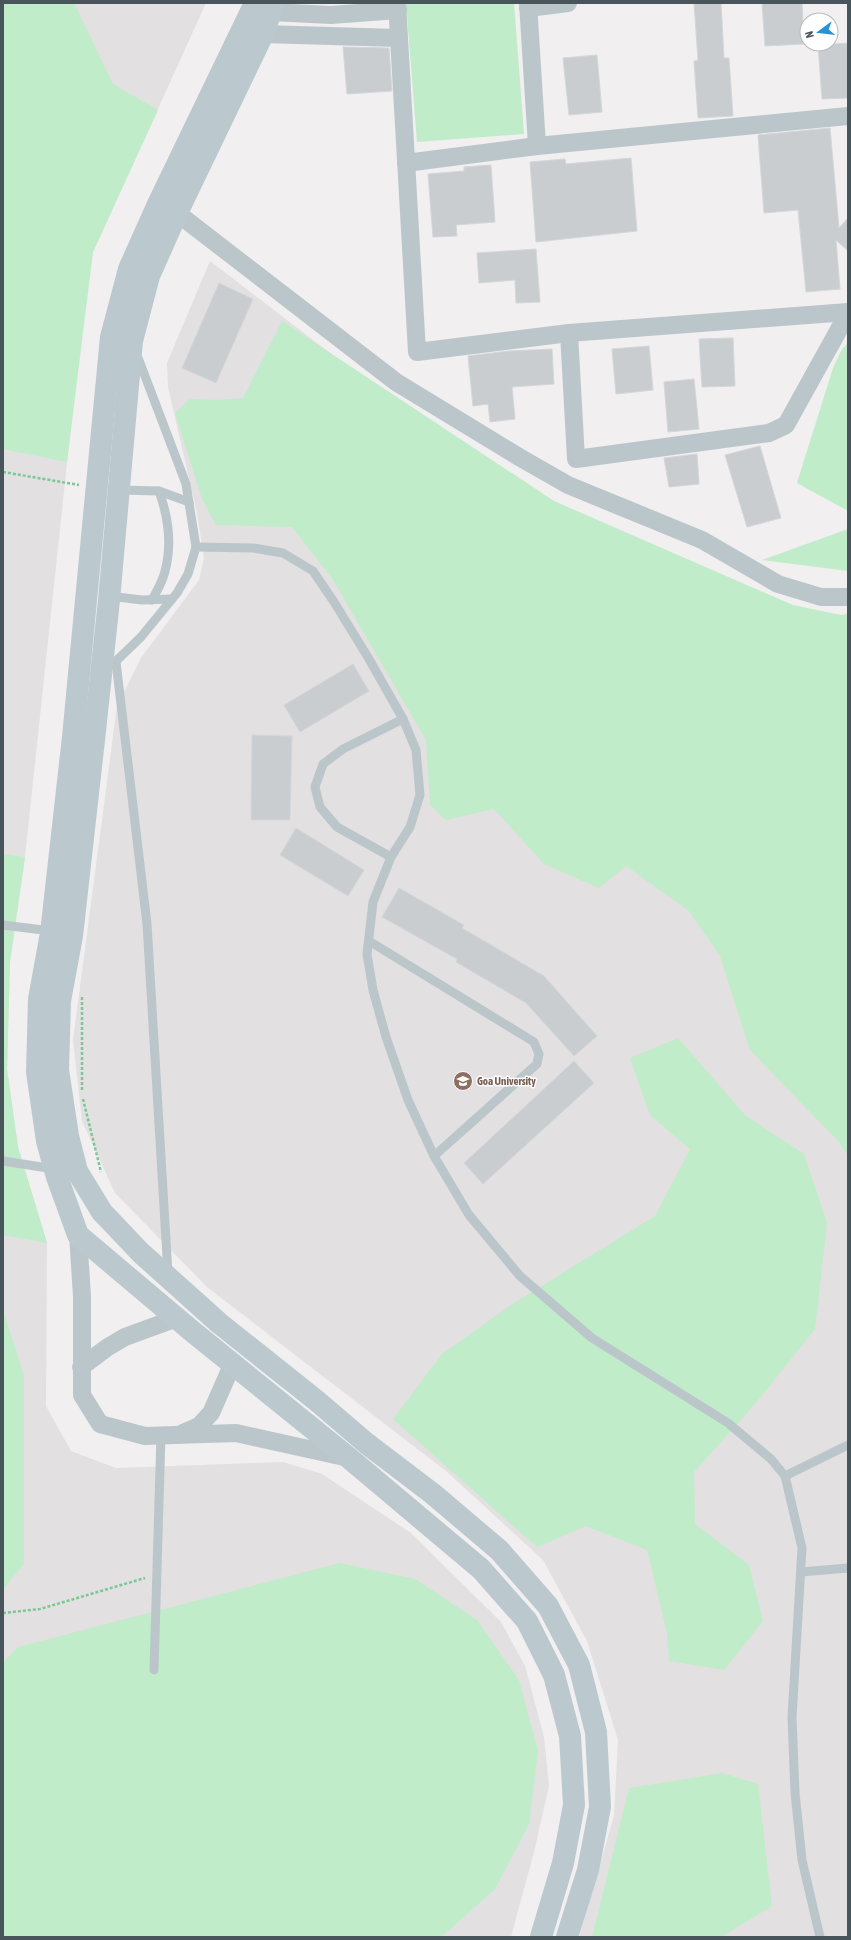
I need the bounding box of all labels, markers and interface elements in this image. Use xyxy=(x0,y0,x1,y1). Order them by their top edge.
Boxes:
north arrow xyxy=(799,12,839,52)
text: N xyxy=(803,30,816,39)
school or university icon: Goa University xyxy=(452,1070,474,1092)
place label: Goa University xyxy=(477,1075,536,1087)

